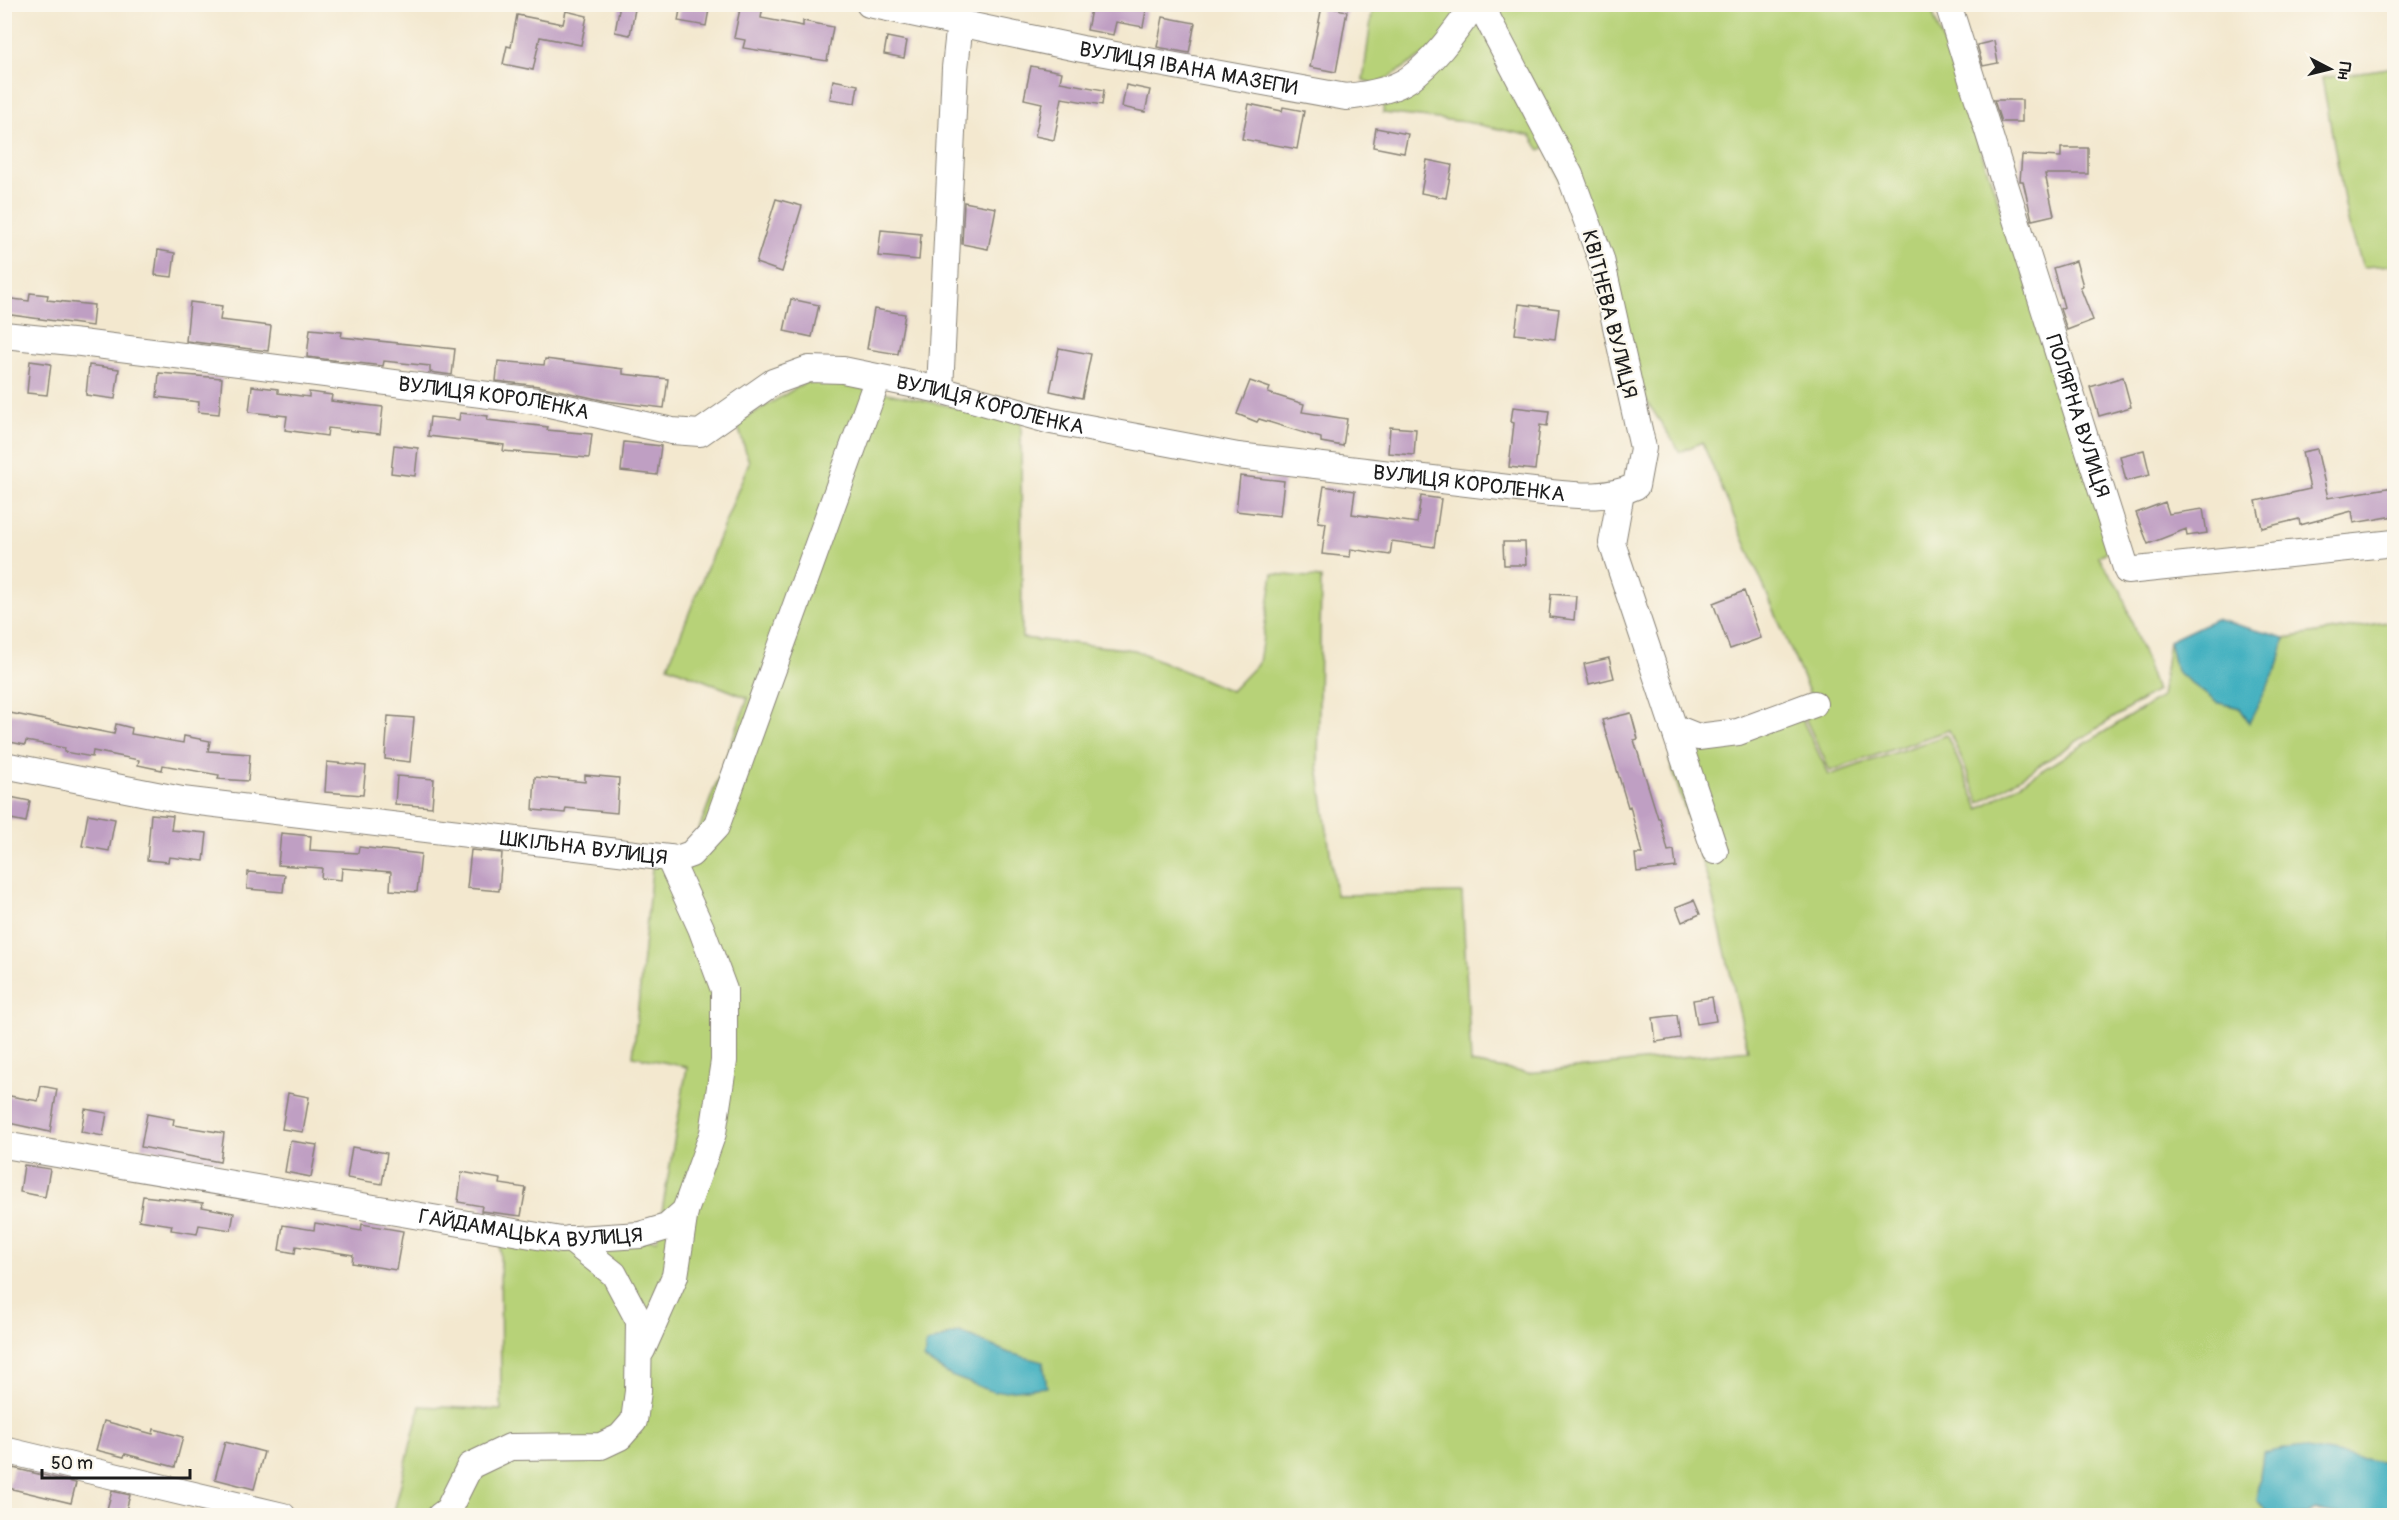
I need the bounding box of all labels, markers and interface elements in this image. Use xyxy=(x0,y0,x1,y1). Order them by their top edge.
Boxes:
street label: ВУЛИЦЯ ІВАНА МАЗЕПИ xyxy=(1077,36,1300,102)
north arrow xyxy=(2300,39,2360,99)
text: Пн xyxy=(2333,61,2355,81)
street label: КВІТНЕВА ВУЛИЦЯ xyxy=(1576,227,1643,401)
street label: ПОЛЯРНА ВУЛИЦЯ xyxy=(2039,331,2116,501)
street label: ВУЛИЦЯ КОРОЛЕНКА xyxy=(894,368,1086,441)
street label: ВУЛИЦЯ КОРОЛЕНКА xyxy=(397,371,592,426)
street label: ВУЛИЦЯ КОРОЛЕНКА xyxy=(1372,459,1566,508)
street label: ШКІЛЬНА ВУЛИЦЯ xyxy=(498,825,669,872)
street label: ГАЙДАМАЦЬКА ВУЛИЦЯ xyxy=(417,1203,644,1254)
scale bar xyxy=(42,1442,190,1480)
text: 50 m xyxy=(51,1452,93,1475)

